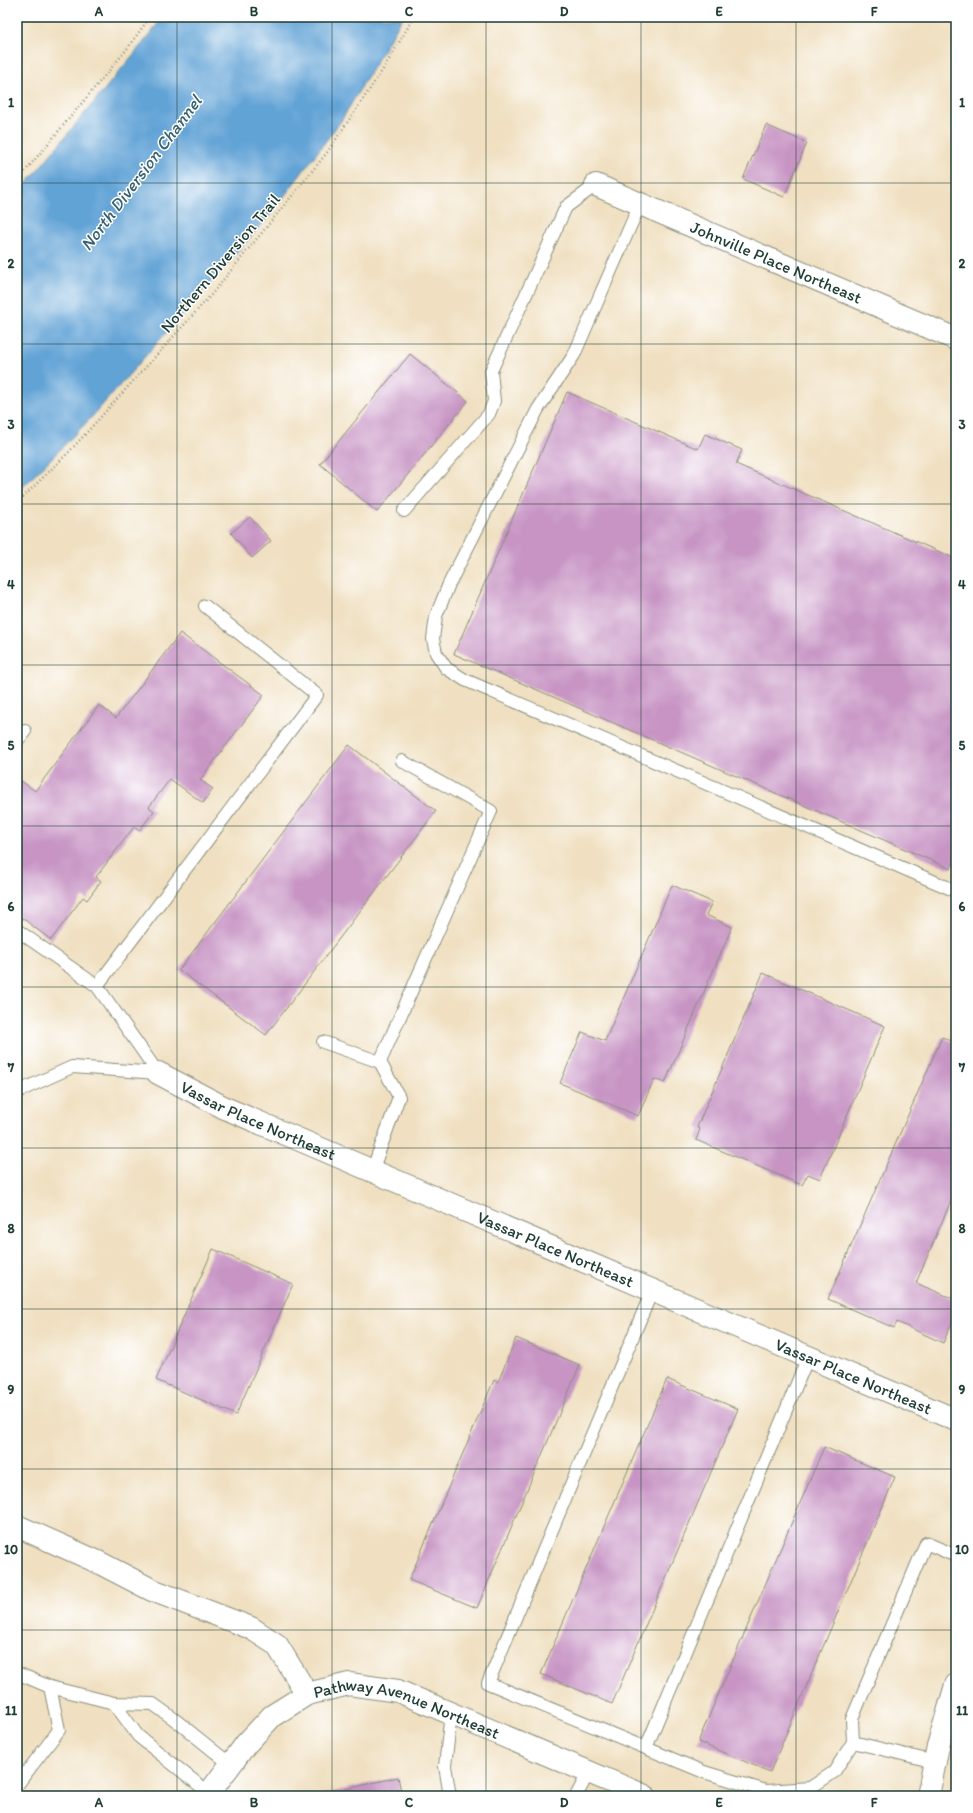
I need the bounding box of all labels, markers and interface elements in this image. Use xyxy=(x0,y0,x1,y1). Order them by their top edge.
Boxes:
text: A xyxy=(94,4,104,19)
text: B xyxy=(250,4,259,19)
text: C xyxy=(405,4,414,19)
text: D xyxy=(560,4,569,19)
text: E xyxy=(715,4,723,19)
text: F xyxy=(871,4,878,19)
water label: North Diversion Channel xyxy=(75,89,208,255)
text: 1 xyxy=(8,95,14,110)
text: 1 xyxy=(959,95,965,110)
street label: Northern Diversion Trail xyxy=(156,189,284,337)
street label: Johnville Place Northeast xyxy=(687,217,865,308)
text: 2 xyxy=(8,256,15,271)
text: 2 xyxy=(959,256,966,271)
text: 3 xyxy=(7,417,15,432)
text: 3 xyxy=(958,417,966,432)
text: 4 xyxy=(7,577,15,592)
text: 4 xyxy=(958,577,966,592)
text: 5 xyxy=(8,738,15,753)
text: 5 xyxy=(959,738,966,753)
text: 6 xyxy=(8,899,15,914)
text: 6 xyxy=(959,899,966,914)
text: 7 xyxy=(7,1060,15,1075)
text: 7 xyxy=(958,1060,966,1075)
street label: Vassar Place Northeast xyxy=(177,1077,339,1164)
street label: Vassar Place Northeast xyxy=(474,1207,637,1291)
text: 8 xyxy=(7,1221,15,1236)
text: 8 xyxy=(958,1221,966,1236)
street label: Vassar Place Northeast xyxy=(772,1334,935,1419)
text: 9 xyxy=(8,1382,15,1397)
text: 9 xyxy=(959,1382,966,1397)
text: 10 xyxy=(4,1542,18,1557)
text: 10 xyxy=(955,1542,969,1557)
street label: Pathway Avenue Northeast xyxy=(311,1674,503,1743)
text: 11 xyxy=(5,1703,17,1718)
text: 11 xyxy=(956,1703,968,1718)
text: A xyxy=(94,1795,104,1810)
text: B xyxy=(250,1795,259,1810)
text: C xyxy=(405,1795,414,1810)
text: D xyxy=(560,1795,569,1810)
text: E xyxy=(715,1795,723,1810)
text: F xyxy=(871,1795,878,1810)

